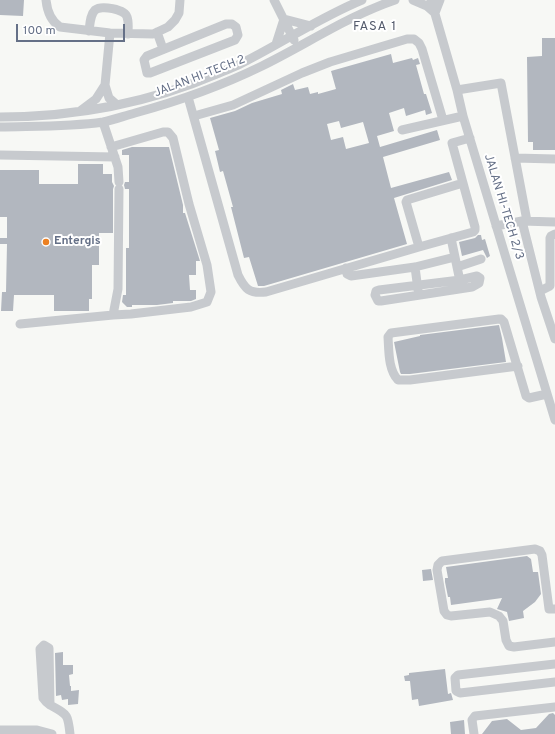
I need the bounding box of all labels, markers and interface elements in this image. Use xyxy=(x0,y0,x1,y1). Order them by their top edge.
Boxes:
scale bar xyxy=(18,16,127,42)
district label: FASA 1 xyxy=(353,19,397,35)
text: 100 m xyxy=(23,23,56,39)
street label: JALAN HI-TECH 2 xyxy=(152,53,248,101)
street label: JALAN HI-TECH 2/3 xyxy=(480,152,526,262)
place label: Entergis xyxy=(54,235,101,249)
marker: Entergis xyxy=(41,237,51,247)

